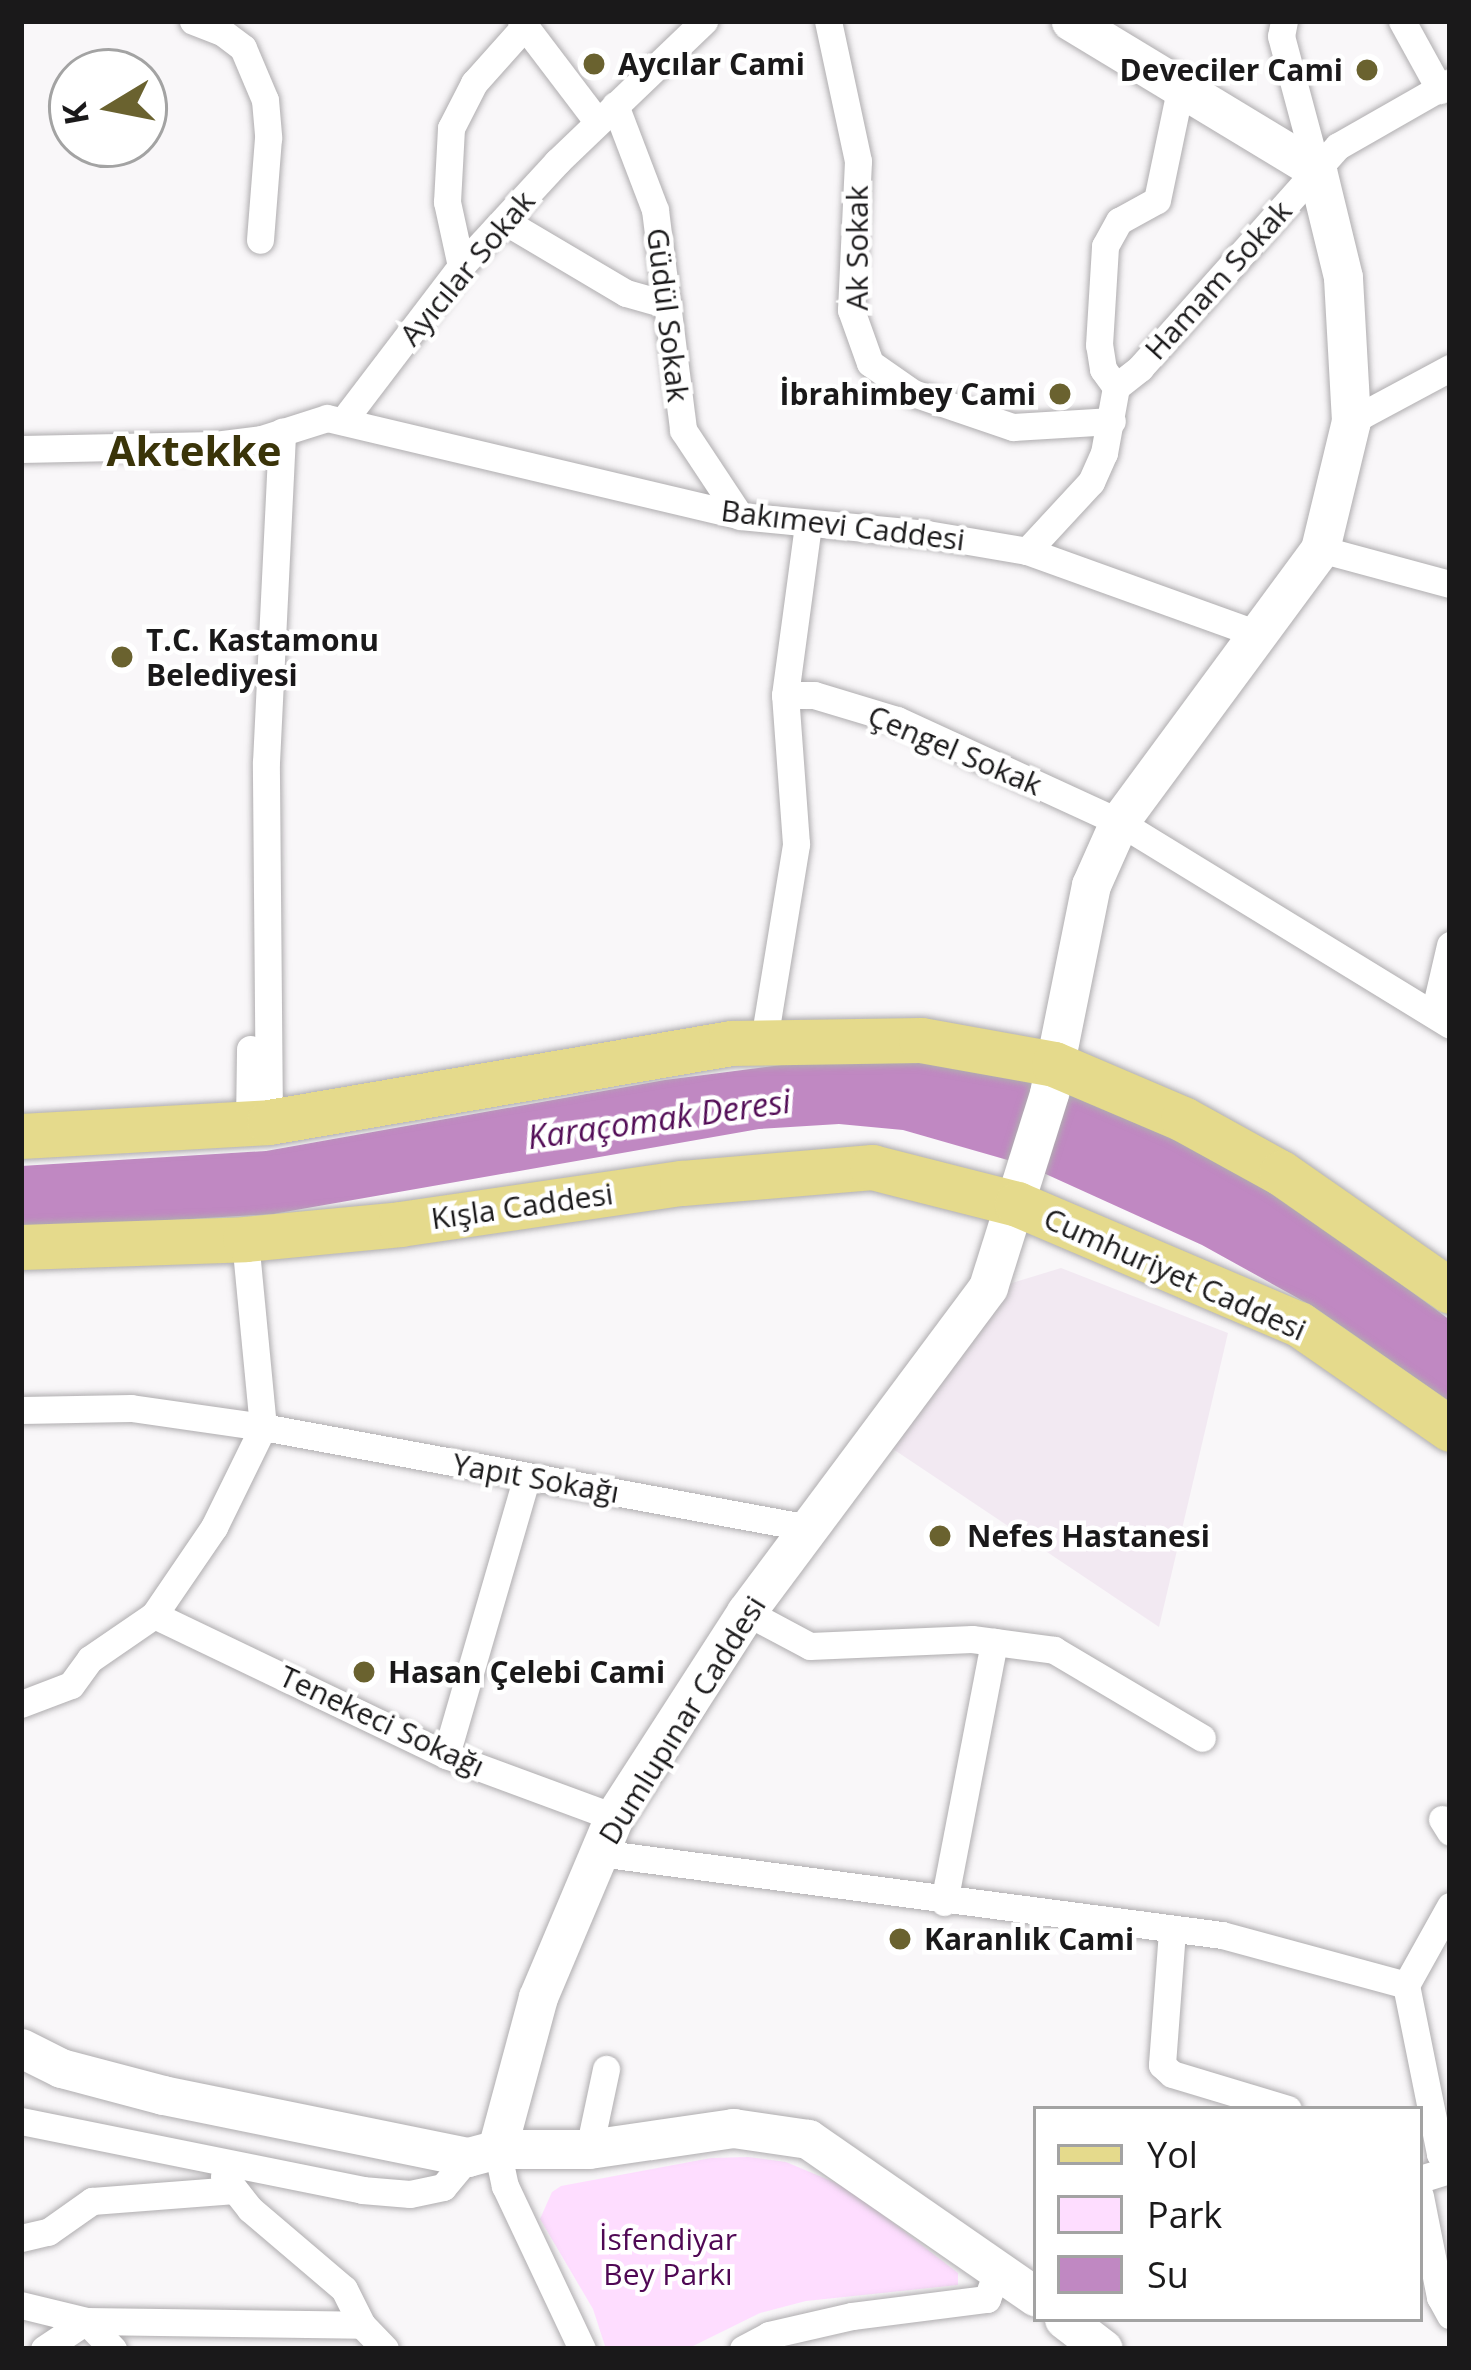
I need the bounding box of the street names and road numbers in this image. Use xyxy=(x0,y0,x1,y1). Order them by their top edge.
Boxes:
street label: Ayıcılar Sokak xyxy=(392,183,542,353)
street label: Ak Sokak xyxy=(839,185,875,311)
street label: Hamam Sokak xyxy=(1137,193,1299,367)
street label: Güdül Sokak xyxy=(639,226,697,404)
street label: Bakımevi Caddesi xyxy=(719,492,967,558)
street label: Çengel Sokak xyxy=(863,697,1047,803)
street label: Kışla Caddesi xyxy=(429,1175,615,1237)
street label: Cumhuriyet Caddesi xyxy=(1038,1200,1312,1348)
street label: Yapıt Sokağı xyxy=(450,1446,622,1510)
street label: Dumlupınar Caddesi xyxy=(591,1589,773,1851)
street label: Tenekeci Sokağı xyxy=(274,1658,490,1784)

